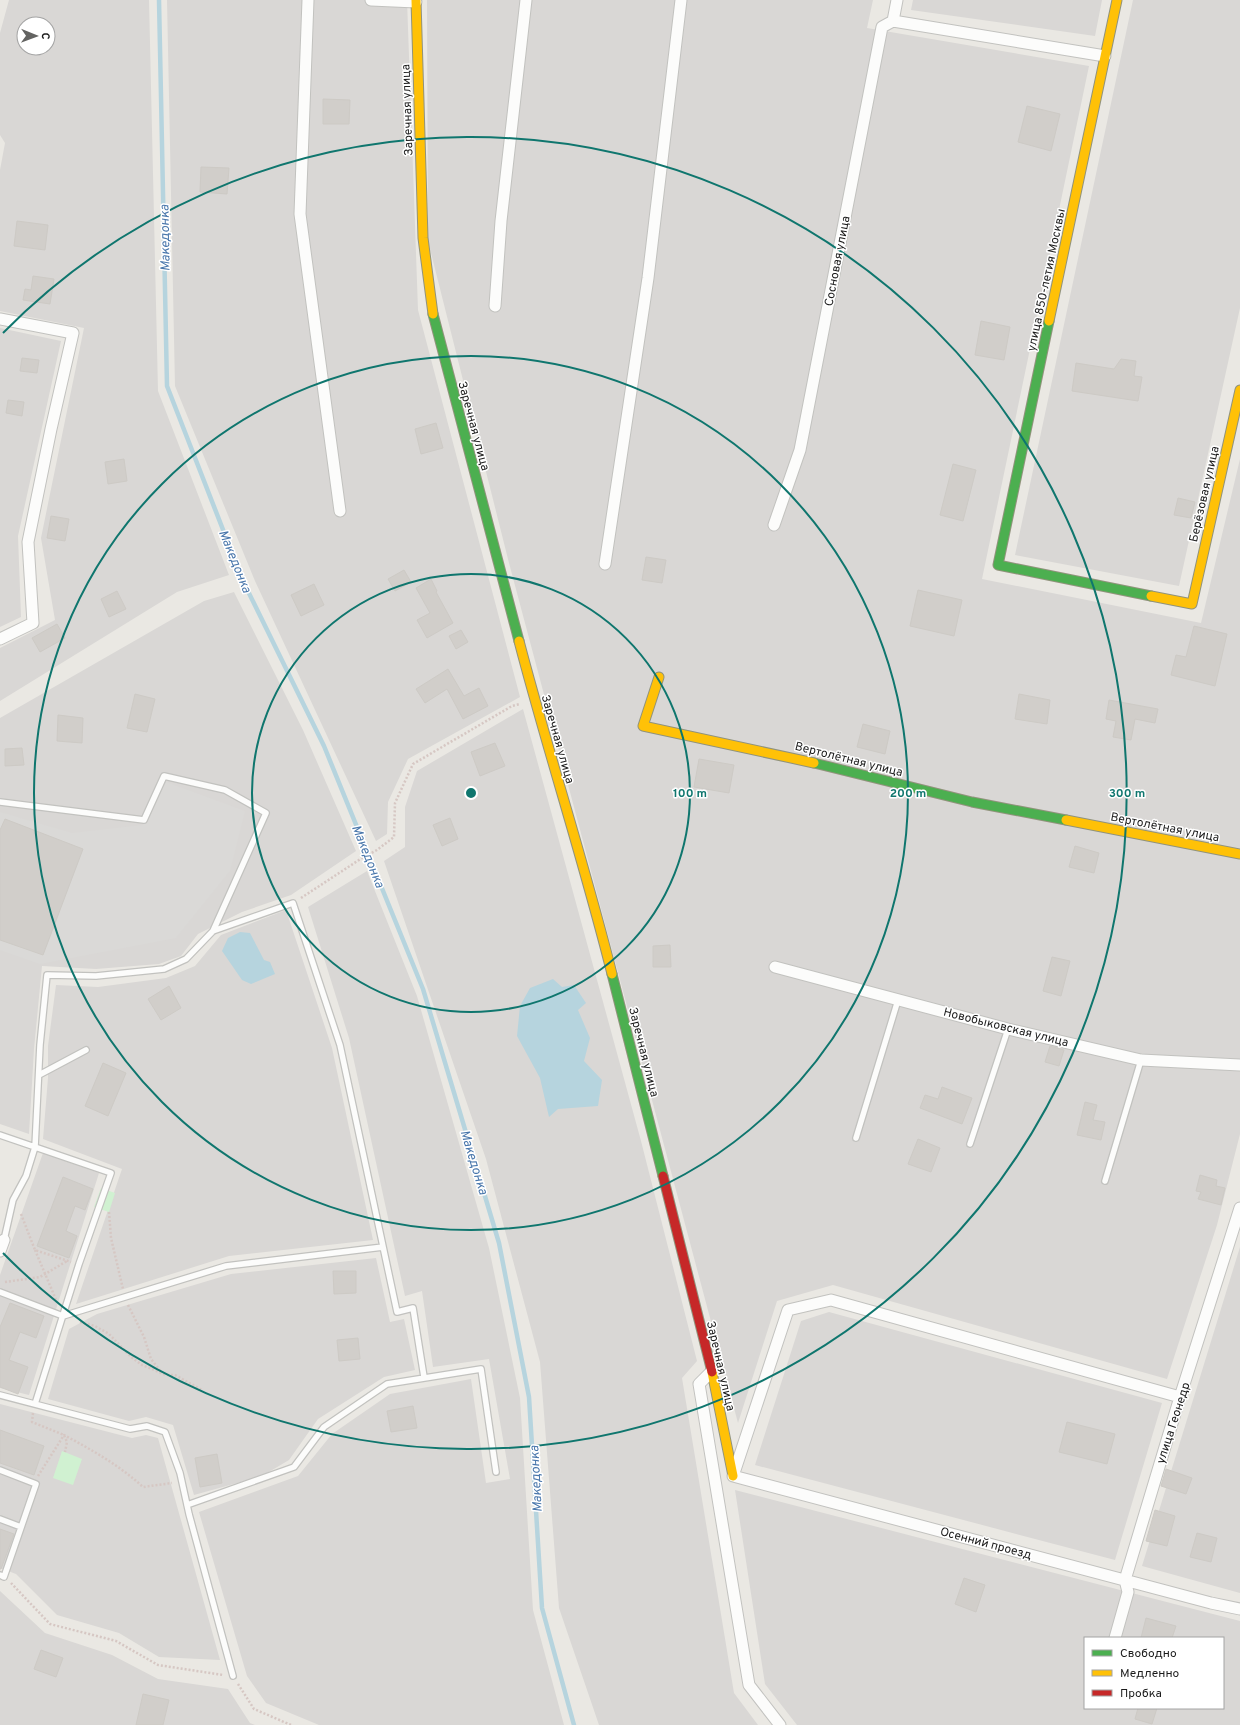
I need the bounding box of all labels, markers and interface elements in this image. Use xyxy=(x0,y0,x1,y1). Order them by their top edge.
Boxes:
north arrow xyxy=(16,16,56,56)
text: С xyxy=(38,33,52,40)
street label: Заречная улица xyxy=(398,64,418,156)
water label: Македонка xyxy=(157,204,175,271)
street label: улица 850-летия Москвы xyxy=(1024,207,1070,353)
street label: Сосновая улица xyxy=(821,215,855,308)
street label: Заречная улица xyxy=(453,380,493,473)
street label: Берёзовая улица xyxy=(1186,444,1224,544)
water label: Македонка xyxy=(214,528,254,596)
street label: Заречная улица xyxy=(537,693,577,786)
street label: Вертолётная улица xyxy=(793,739,904,781)
centre of rings xyxy=(464,786,478,800)
text: 100 m xyxy=(673,786,707,802)
text: 200 m xyxy=(890,786,926,802)
text: 300 m xyxy=(1109,786,1145,802)
street label: Вертолётная улица xyxy=(1109,810,1221,846)
water label: Македонка xyxy=(347,823,387,891)
street label: Новобыковская улица xyxy=(941,1005,1070,1051)
street label: Заречная улица xyxy=(624,1006,662,1099)
water label: Македонка xyxy=(456,1128,491,1197)
street label: Заречная улица xyxy=(702,1320,738,1413)
street label: улица Геонедр xyxy=(1153,1380,1195,1466)
water label: Македонка xyxy=(527,1445,547,1513)
street label: Осенний проезд xyxy=(938,1524,1033,1564)
legend xyxy=(1084,1637,1224,1709)
text: Свободно xyxy=(1120,1646,1177,1662)
text: Медленно xyxy=(1120,1666,1180,1682)
text: Пробка xyxy=(1120,1686,1162,1702)

